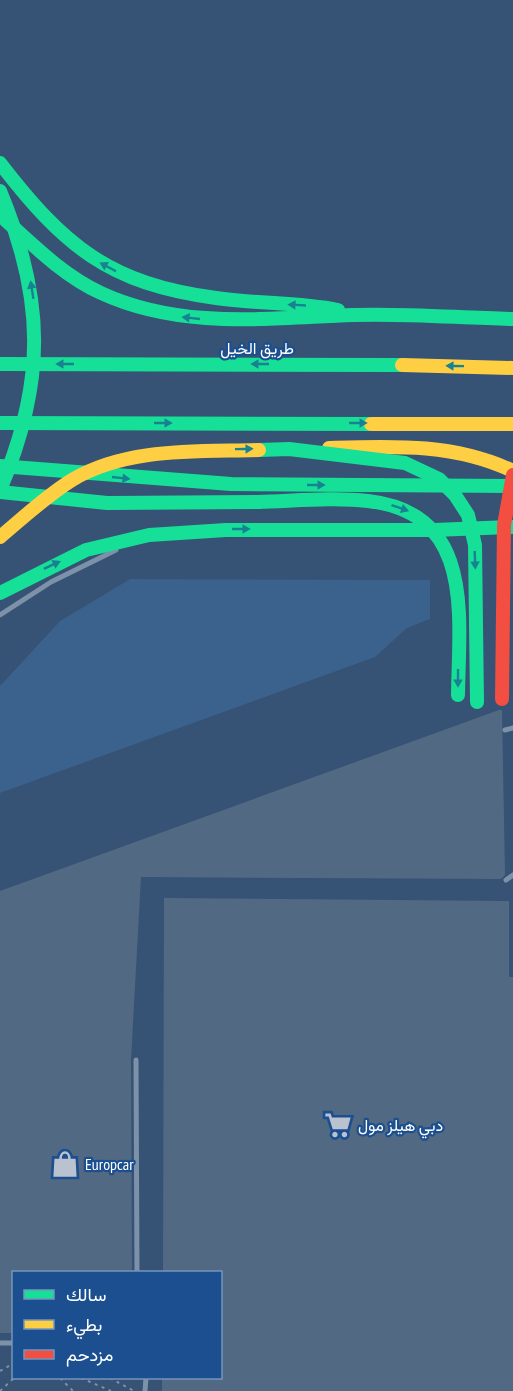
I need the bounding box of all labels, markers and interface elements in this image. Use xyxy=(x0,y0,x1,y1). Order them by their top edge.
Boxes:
one-way arrow xyxy=(99,262,116,272)
one-way arrow xyxy=(27,280,36,299)
one-way arrow xyxy=(288,300,307,309)
one-way arrow xyxy=(181,313,200,323)
street label: طريق الخيل xyxy=(220,338,294,359)
one-way arrow xyxy=(55,359,74,369)
one-way arrow xyxy=(250,359,269,369)
one-way arrow xyxy=(445,362,464,371)
one-way arrow xyxy=(154,418,173,428)
one-way arrow xyxy=(349,418,368,428)
one-way arrow xyxy=(234,445,253,454)
one-way arrow xyxy=(111,473,130,483)
one-way arrow xyxy=(306,480,325,490)
one-way arrow xyxy=(391,504,409,514)
one-way arrow xyxy=(232,524,251,534)
one-way arrow xyxy=(471,550,480,569)
one-way arrow xyxy=(43,561,60,570)
one-way arrow xyxy=(453,669,463,688)
supermarket icon: دبي هيلز مول xyxy=(323,1110,353,1140)
place label: دبي هيلز مول xyxy=(358,1115,443,1139)
shop icon: Europcar xyxy=(50,1149,80,1179)
place label: Europcar xyxy=(85,1154,134,1174)
legend xyxy=(12,1271,222,1379)
text: سالك xyxy=(66,1283,106,1306)
text: بطيء xyxy=(66,1313,102,1340)
text: مزدحم xyxy=(66,1343,113,1367)

